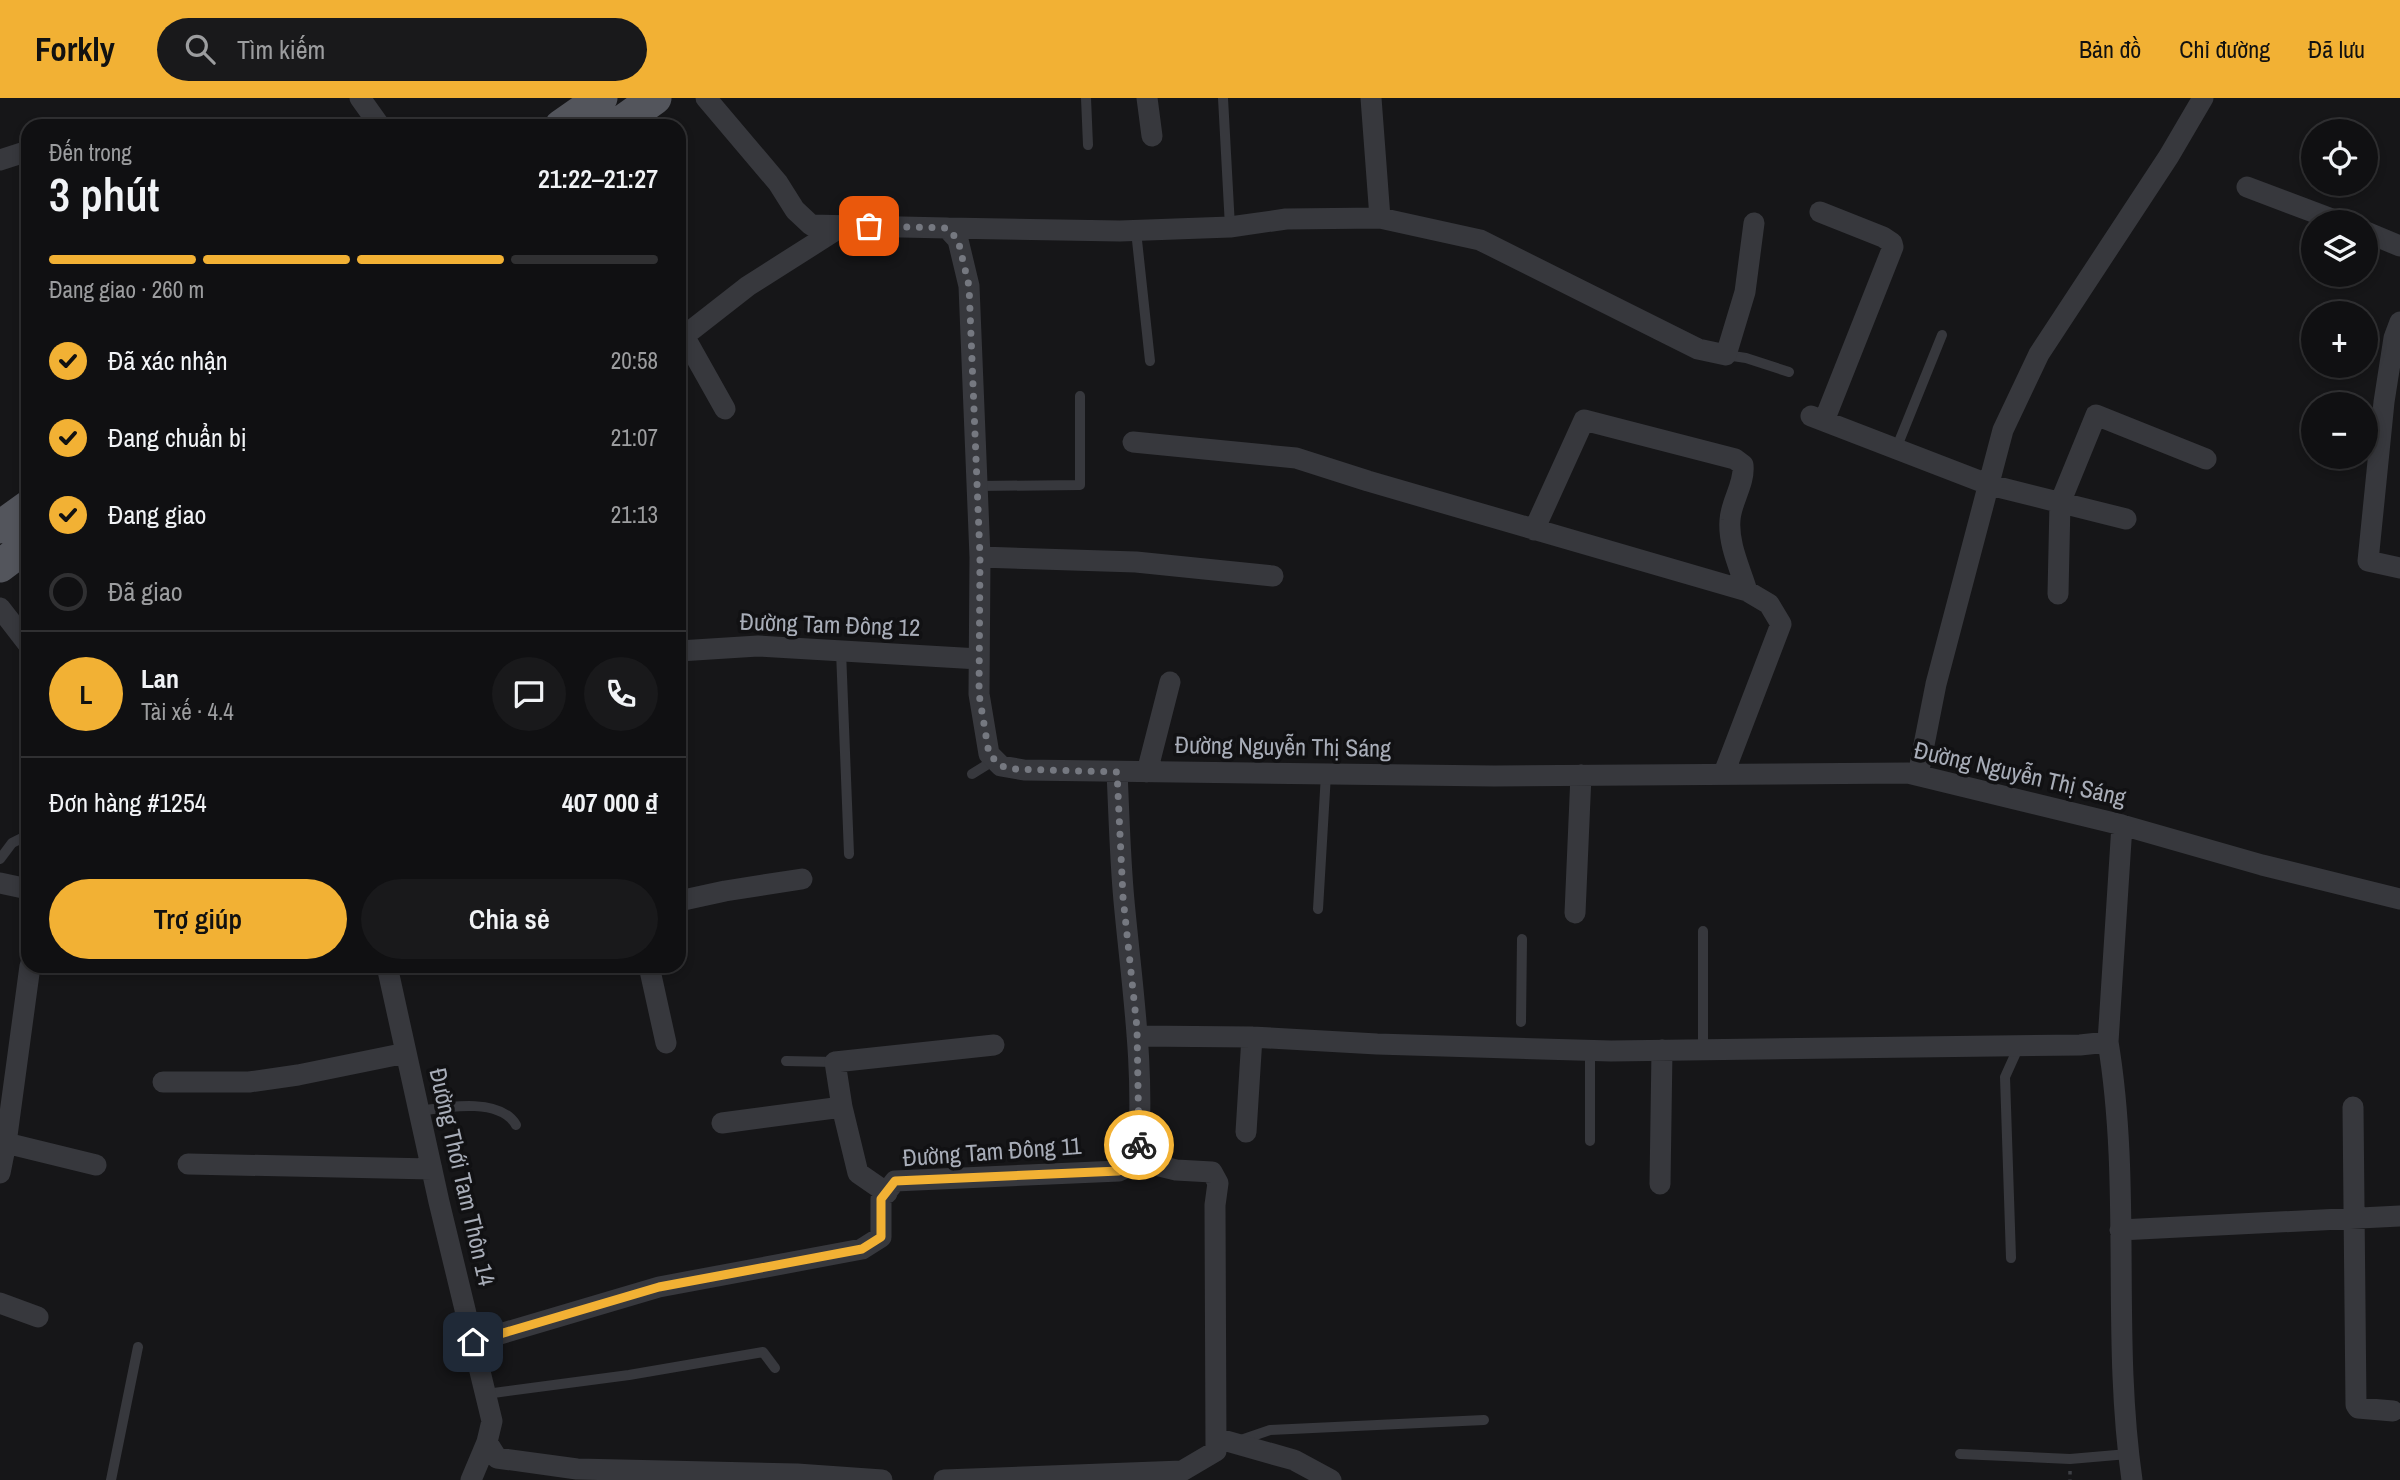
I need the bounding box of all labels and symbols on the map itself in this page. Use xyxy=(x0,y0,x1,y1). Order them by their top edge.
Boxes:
pin xyxy=(839,196,899,256)
street label: Đường Tam Đông 12 xyxy=(739,605,921,643)
street label: Đường Nguyễn Thị Sáng xyxy=(1175,728,1391,764)
street label: Đường Nguyễn Thị Sáng xyxy=(1911,733,2129,813)
street label: Đường Thới Tam Thôn 14 xyxy=(422,1065,504,1289)
courier xyxy=(1104,1110,1174,1180)
street label: Đường Tam Đông 11 xyxy=(901,1129,1082,1173)
pin xyxy=(443,1312,503,1372)

